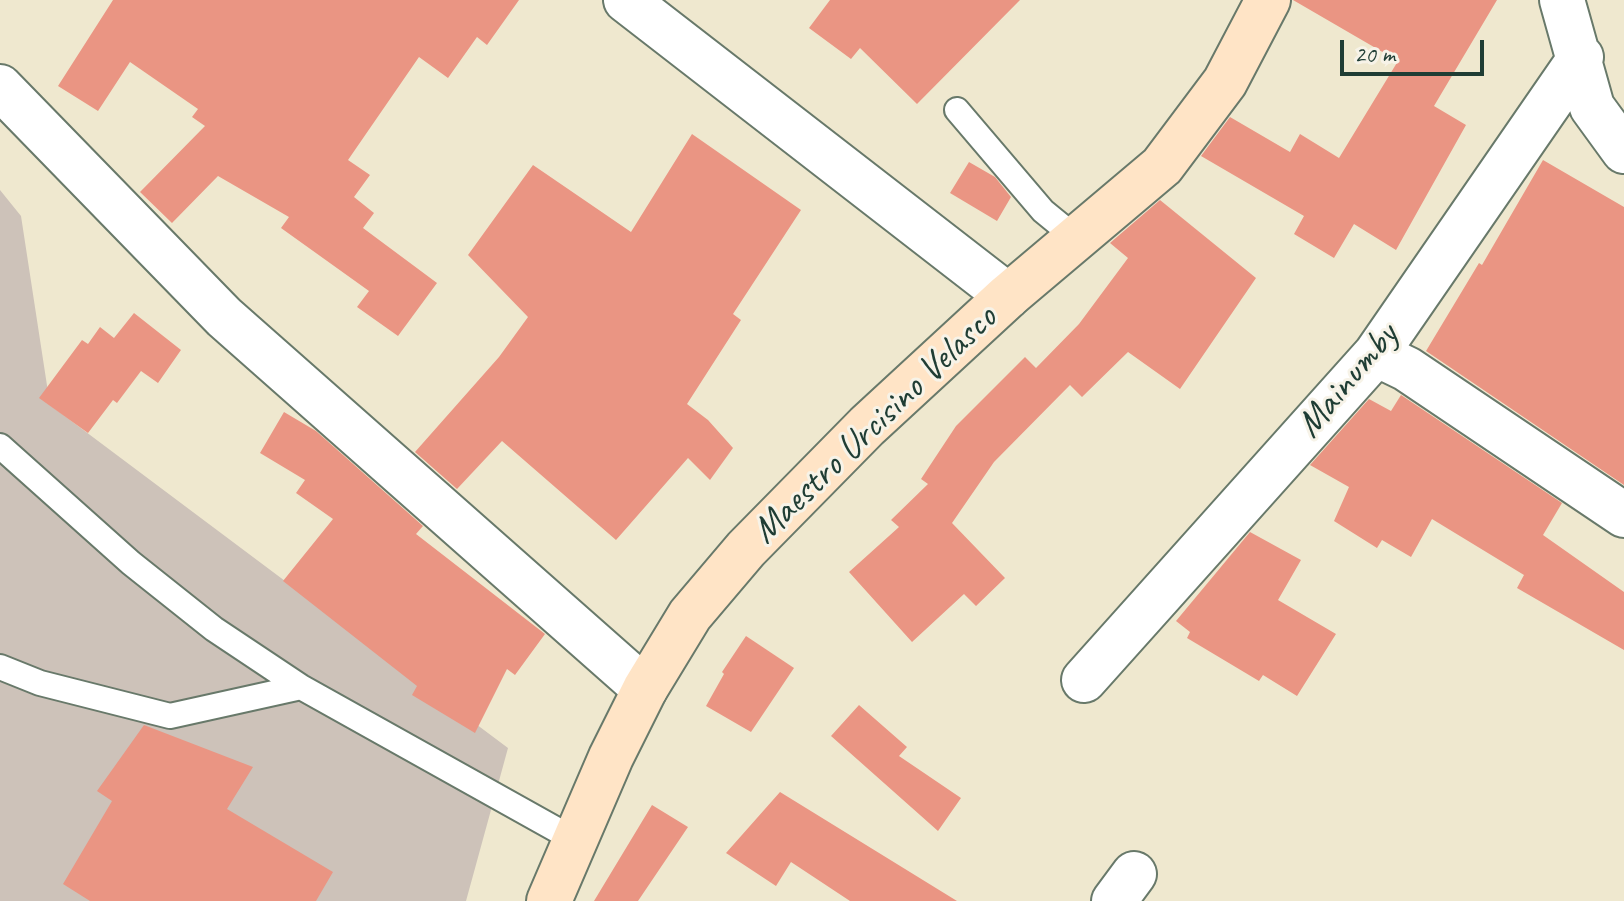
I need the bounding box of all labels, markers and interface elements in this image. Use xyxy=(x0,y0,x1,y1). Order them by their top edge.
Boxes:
scale bar xyxy=(1344,24,1488,74)
text: 20 m xyxy=(1354,39,1395,69)
street label: Maestro Urcisino Velasco xyxy=(743,296,1007,554)
street label: Mainumby xyxy=(1287,315,1409,447)

